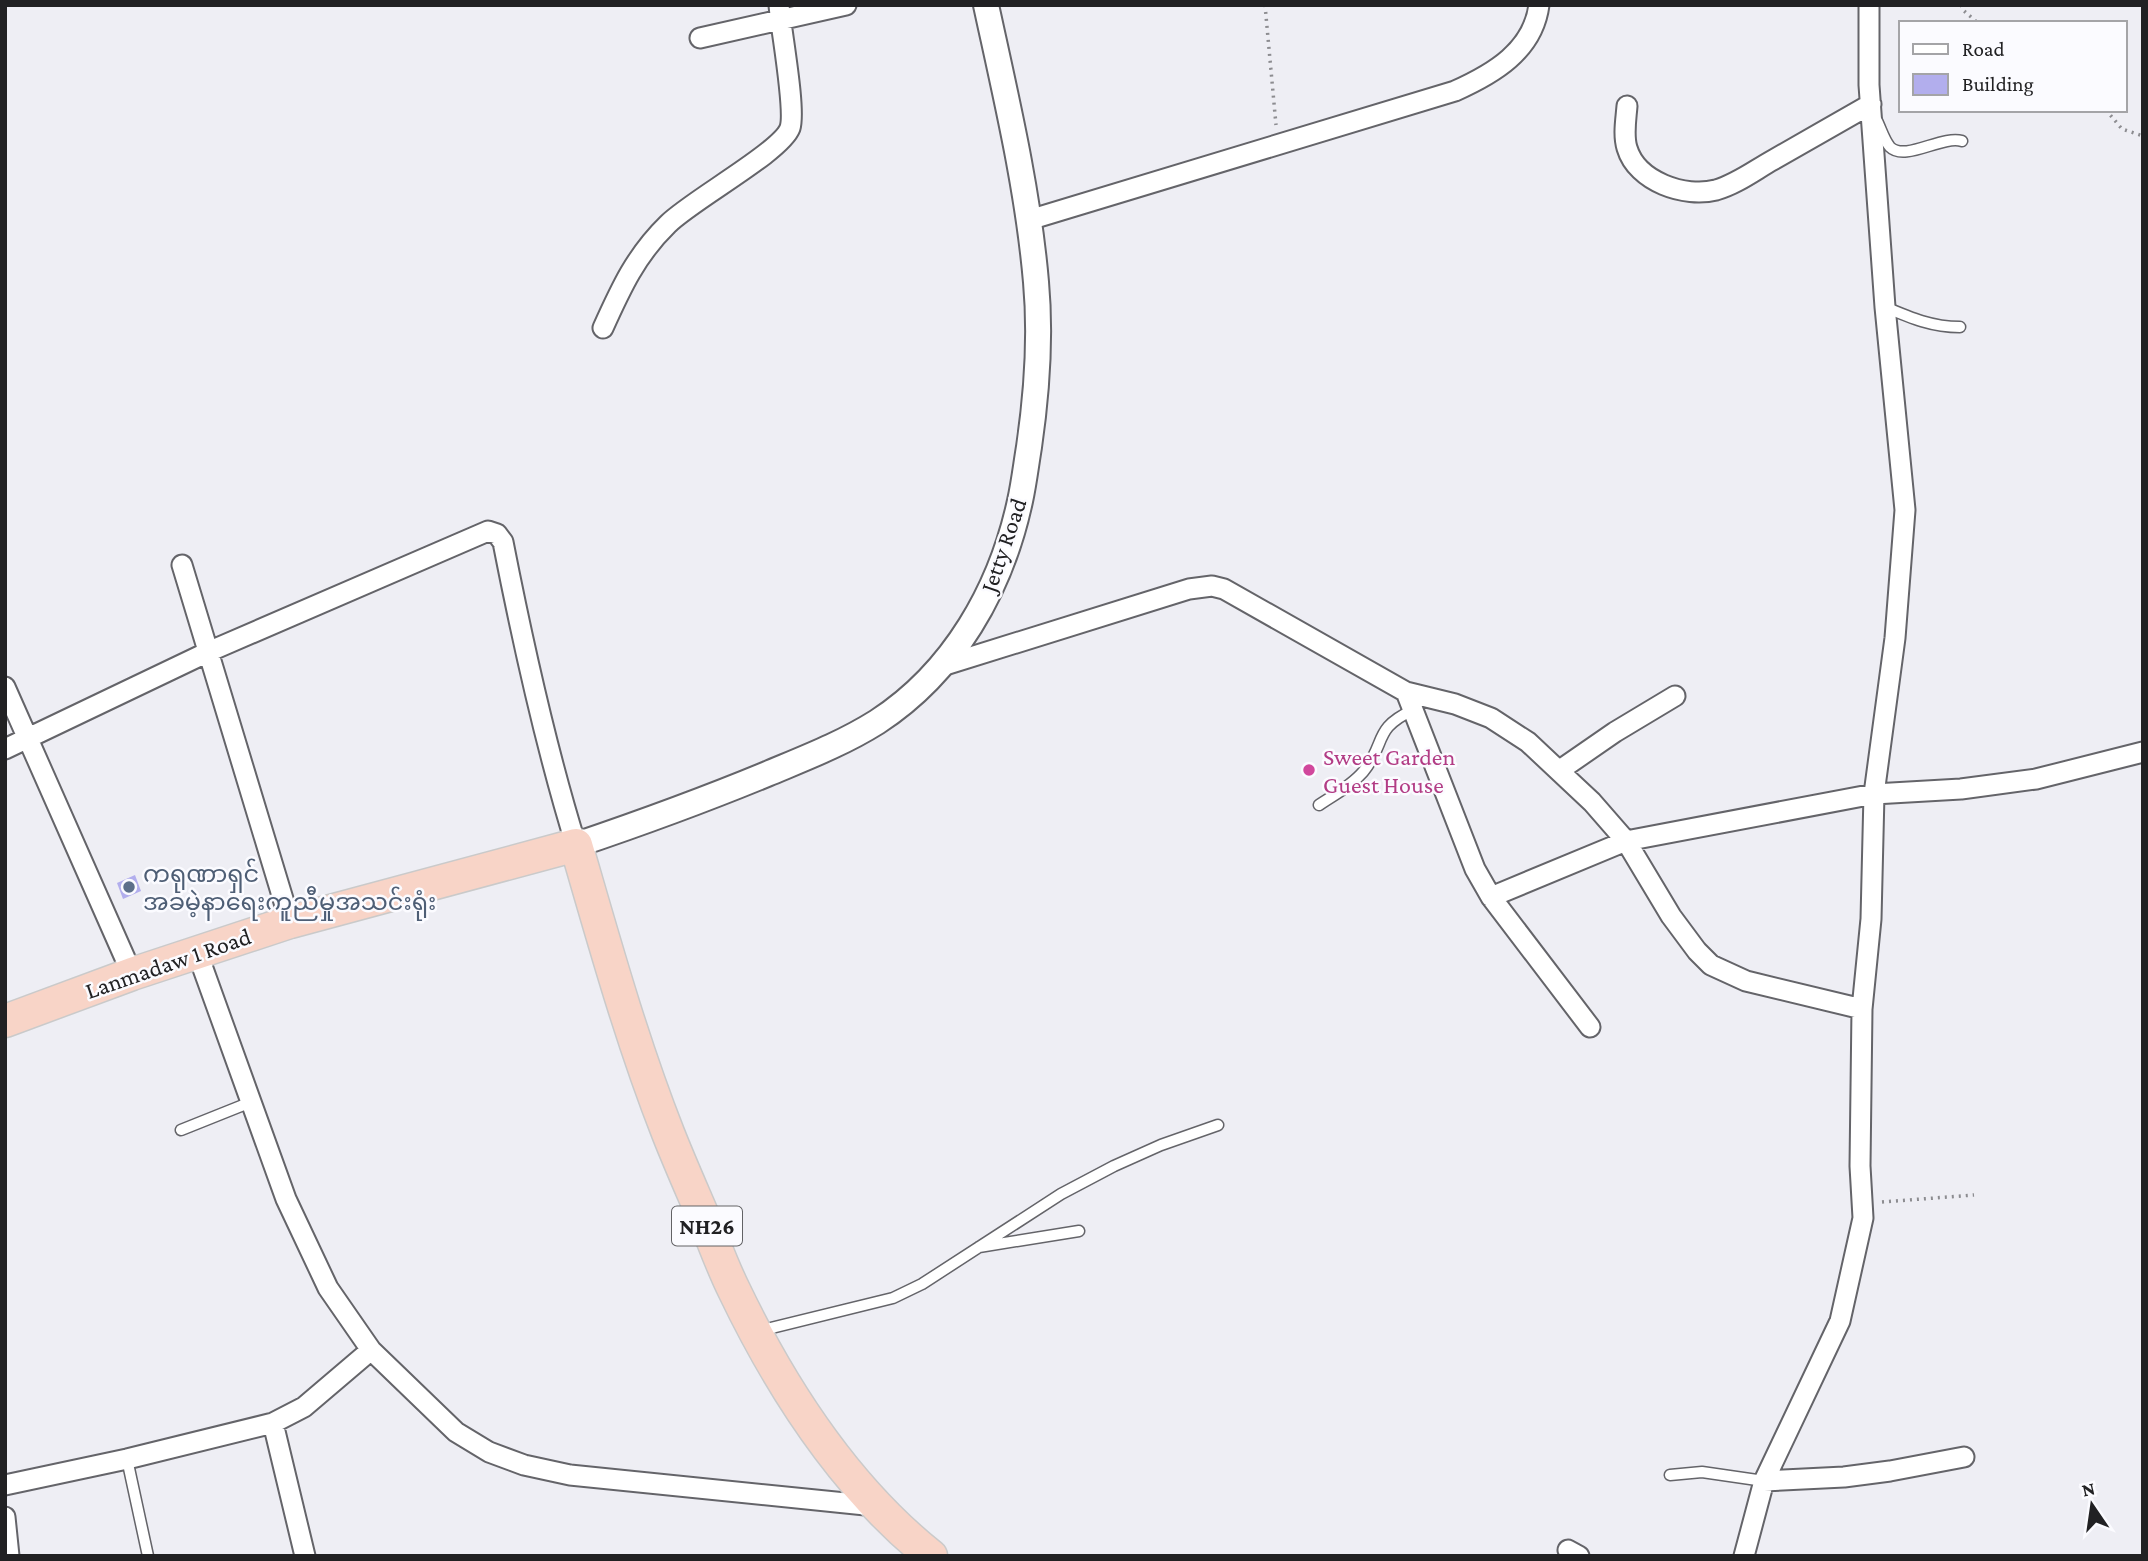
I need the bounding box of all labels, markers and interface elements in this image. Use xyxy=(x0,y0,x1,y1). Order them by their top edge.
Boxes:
legend xyxy=(1899,21,2127,112)
text: Road xyxy=(1962,37,2005,61)
text: Building xyxy=(1962,72,2034,96)
street label: Jetty Road xyxy=(974,494,1032,597)
place label: Sweet Garden Guest House xyxy=(1323,743,1455,798)
marker: Sweet Garden Guest House xyxy=(1301,762,1317,778)
place label: ကရုဏာရှင် အခမဲ့နာရေးကူညီမှုအသင်းရုံး xyxy=(143,858,436,921)
marker: ကရုဏာရှင် အခမဲ့နာရေးကူညီမှုအသင်းရုံး xyxy=(121,879,137,895)
street label: Lanmadaw 1 Road xyxy=(82,922,255,1004)
road number: NH26 xyxy=(672,1206,742,1246)
north arrow xyxy=(2057,1470,2127,1540)
text: N xyxy=(2080,1477,2097,1501)

